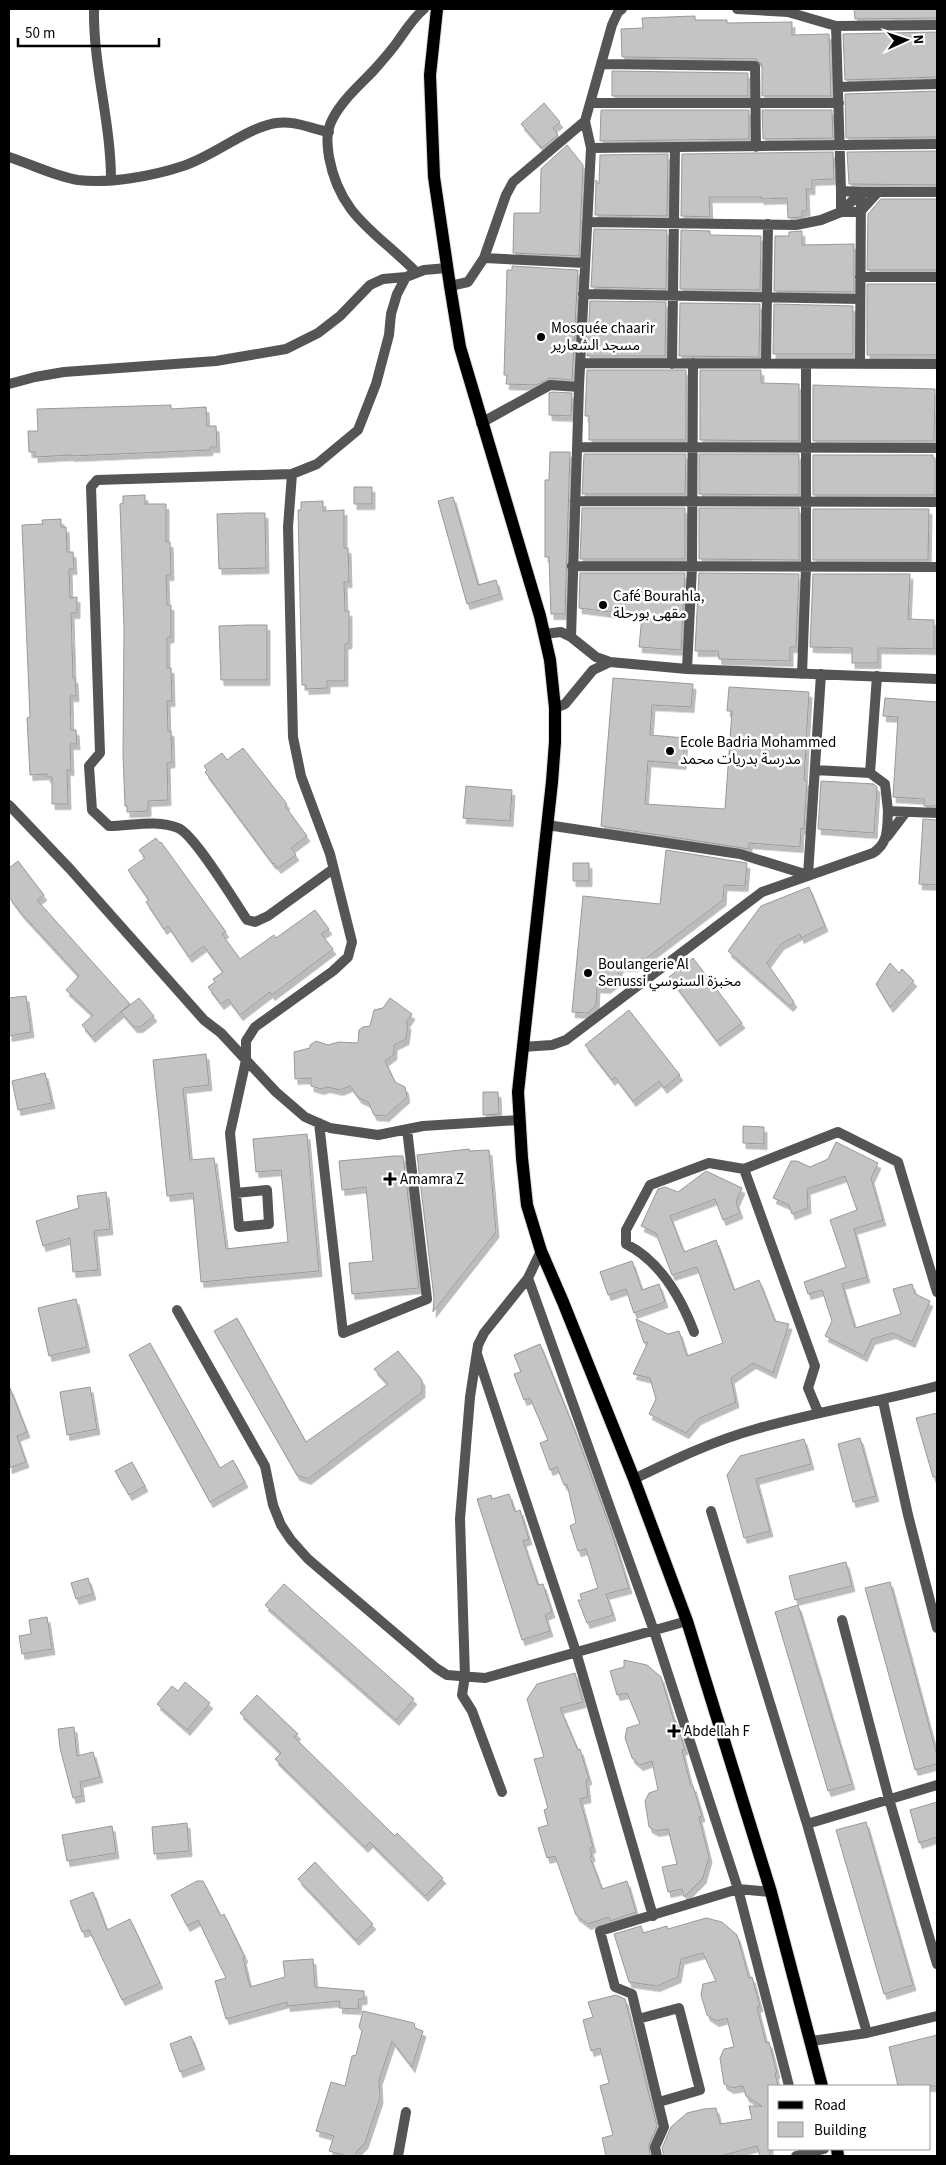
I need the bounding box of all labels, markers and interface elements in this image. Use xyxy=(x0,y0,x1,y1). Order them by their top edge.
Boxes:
scale bar xyxy=(18,15,159,47)
north arrow xyxy=(881,15,931,65)
text: 50 m xyxy=(25,23,55,44)
text: N xyxy=(908,34,928,45)
place label: Mosquée chaarir مسجد الشعارير xyxy=(550,318,656,356)
marker: Mosquée chaarir مسجد الشعارير xyxy=(535,331,547,343)
place label: Café Bourahla, مقهى بورحلة xyxy=(613,586,705,624)
marker: Café Bourahla, مقهى بورحلة xyxy=(597,599,609,611)
place label: Ecole Badria Mohammed مدرسة بدريات محمد xyxy=(680,732,836,770)
marker: Ecole Badria Mohammed مدرسة بدريات محمد xyxy=(664,745,676,757)
place label: Boulangerie Al Senussi مخبزة السنوسي xyxy=(598,954,741,992)
marker: Boulangerie Al Senussi مخبزة السنوسي xyxy=(582,967,594,979)
place label: Amamra Z xyxy=(400,1169,464,1190)
marker: Amamra Z xyxy=(384,1173,396,1185)
place label: Abdellah F xyxy=(684,1721,751,1742)
marker: Abdellah F xyxy=(668,1725,680,1737)
legend xyxy=(768,2085,931,2150)
text: Road xyxy=(814,2095,846,2116)
text: Building xyxy=(814,2120,867,2141)

